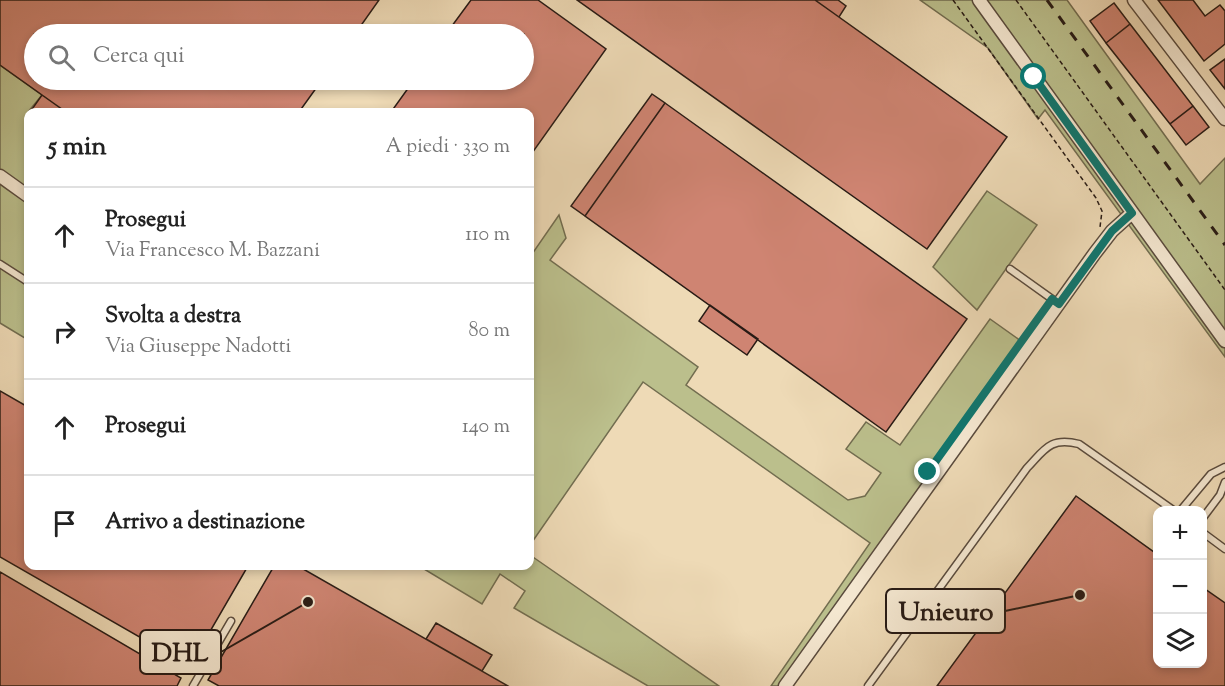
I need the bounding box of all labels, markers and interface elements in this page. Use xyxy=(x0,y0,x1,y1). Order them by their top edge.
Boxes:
search box xyxy=(24,24,534,90)
icon: search xyxy=(45,41,78,74)
text: Cerca qui xyxy=(93,41,184,73)
route start xyxy=(1020,63,1046,89)
text: 5 min xyxy=(48,129,107,166)
text: A piedi · 330 m xyxy=(386,133,510,162)
text: Prosegui xyxy=(105,205,186,237)
icon: ahead xyxy=(48,219,81,252)
text: 110 m xyxy=(465,221,510,250)
text: Via Francesco M. Bazzani xyxy=(105,237,320,266)
text: Svolta a destra xyxy=(105,301,241,333)
icon: right xyxy=(48,315,81,348)
text: 80 m xyxy=(469,317,510,346)
text: Via Giuseppe Nadotti xyxy=(105,333,291,362)
icon: ahead xyxy=(48,411,81,444)
text: Prosegui xyxy=(105,411,186,443)
text: 140 m xyxy=(462,413,510,442)
route end xyxy=(914,458,940,484)
map controls xyxy=(1153,506,1207,668)
button: + xyxy=(1153,506,1207,560)
icon: arrive xyxy=(48,507,81,540)
text: Arrivo a destinazione xyxy=(105,507,305,539)
button: − xyxy=(1153,560,1207,614)
callout: Unieuro xyxy=(886,589,1005,633)
text: Unieuro xyxy=(899,595,993,632)
button: layers xyxy=(1153,614,1207,668)
callout: DHL xyxy=(140,630,221,674)
text: DHL xyxy=(152,636,209,673)

